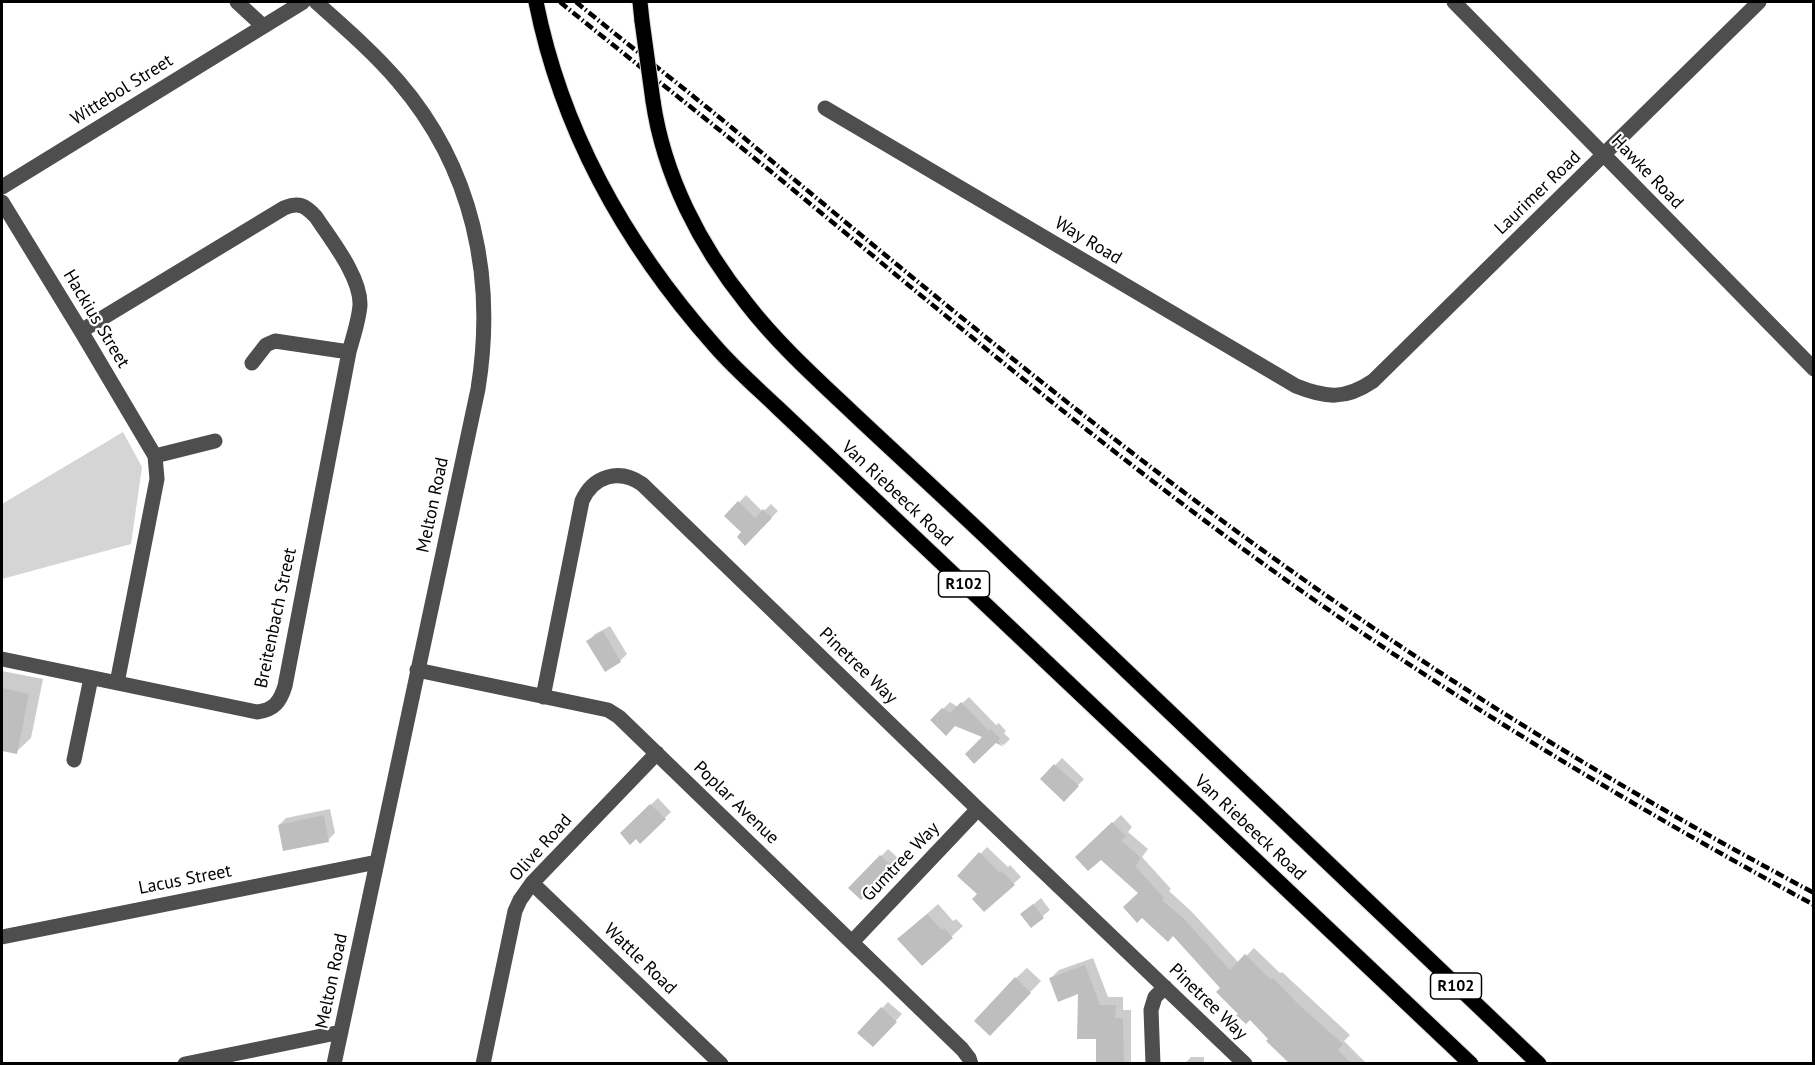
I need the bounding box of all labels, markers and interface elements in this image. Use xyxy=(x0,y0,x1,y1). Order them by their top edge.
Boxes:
street label: Wittebol Street xyxy=(67,50,177,130)
street label: Hawke Road xyxy=(1606,130,1688,214)
street label: Laurimer Road xyxy=(1490,147,1586,239)
street label: Way Road xyxy=(1051,213,1125,269)
street label: Hackius Street xyxy=(58,266,134,372)
street label: Van Riebeeck Road xyxy=(837,437,957,551)
street label: Melton Road xyxy=(412,455,454,555)
street label: Breitenbach Street xyxy=(251,546,301,690)
road number: R102 xyxy=(938,571,990,597)
street label: Pinetree Way xyxy=(814,623,902,709)
street label: Poplar Avenue xyxy=(689,757,783,849)
street label: Van Riebeeck Road xyxy=(1190,771,1310,885)
street label: Olive Road xyxy=(505,810,577,886)
street label: Gumtree Way xyxy=(858,818,944,906)
street label: Lacus Street xyxy=(137,860,233,900)
street label: Wattle Road xyxy=(599,919,681,999)
street label: Melton Road xyxy=(311,931,353,1031)
street label: Pinetree Way xyxy=(1164,959,1252,1045)
road number: R102 xyxy=(1430,973,1482,999)

